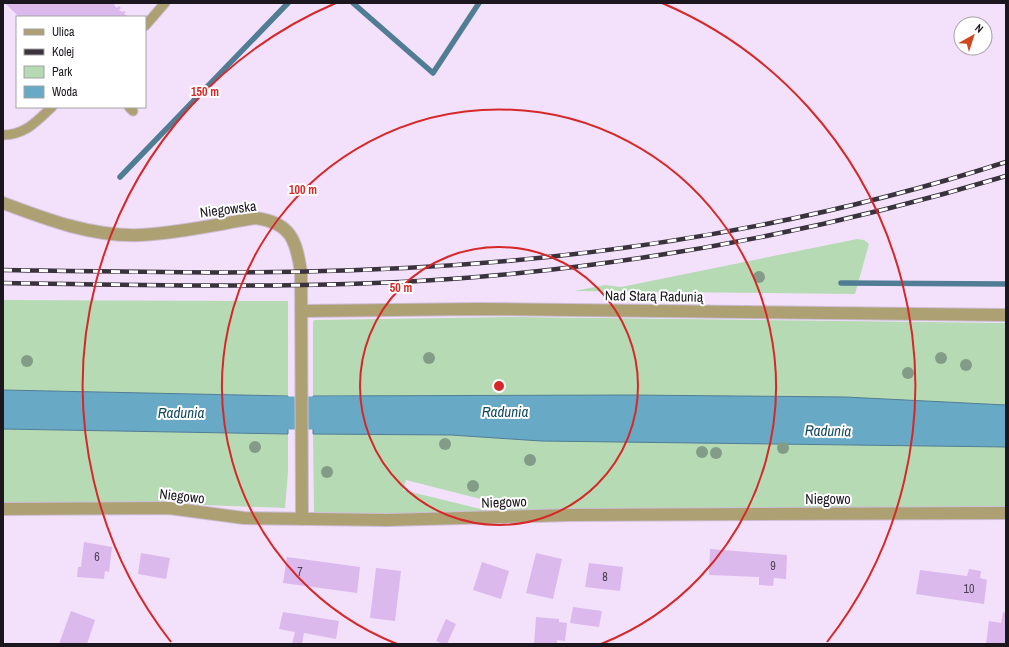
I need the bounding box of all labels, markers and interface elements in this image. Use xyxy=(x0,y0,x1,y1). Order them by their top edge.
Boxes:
legend xyxy=(16,16,146,108)
north arrow xyxy=(953,16,993,56)
text: N xyxy=(972,21,986,36)
text: Ulica xyxy=(52,24,75,40)
text: Kolej xyxy=(52,44,74,60)
text: Park xyxy=(52,64,72,80)
text: Woda xyxy=(52,84,78,100)
text: 150 m xyxy=(191,84,219,100)
text: 100 m xyxy=(289,182,317,198)
street label: Niegowska xyxy=(199,197,258,221)
text: 50 m xyxy=(390,280,412,296)
street label: Nad Starą Radunią xyxy=(605,286,704,306)
centre of rings xyxy=(492,379,506,393)
water label: Radunia xyxy=(482,401,528,422)
water label: Radunia xyxy=(158,402,204,423)
water label: Radunia xyxy=(805,420,852,441)
street label: Niegowo xyxy=(159,485,205,507)
street label: Niegowo xyxy=(805,490,851,508)
street label: Niegowo xyxy=(481,492,527,512)
house number: 6 xyxy=(94,549,100,565)
house number: 9 xyxy=(770,558,776,574)
house number: 7 xyxy=(297,564,303,580)
house number: 8 xyxy=(602,569,608,585)
house number: 10 xyxy=(964,581,974,597)

